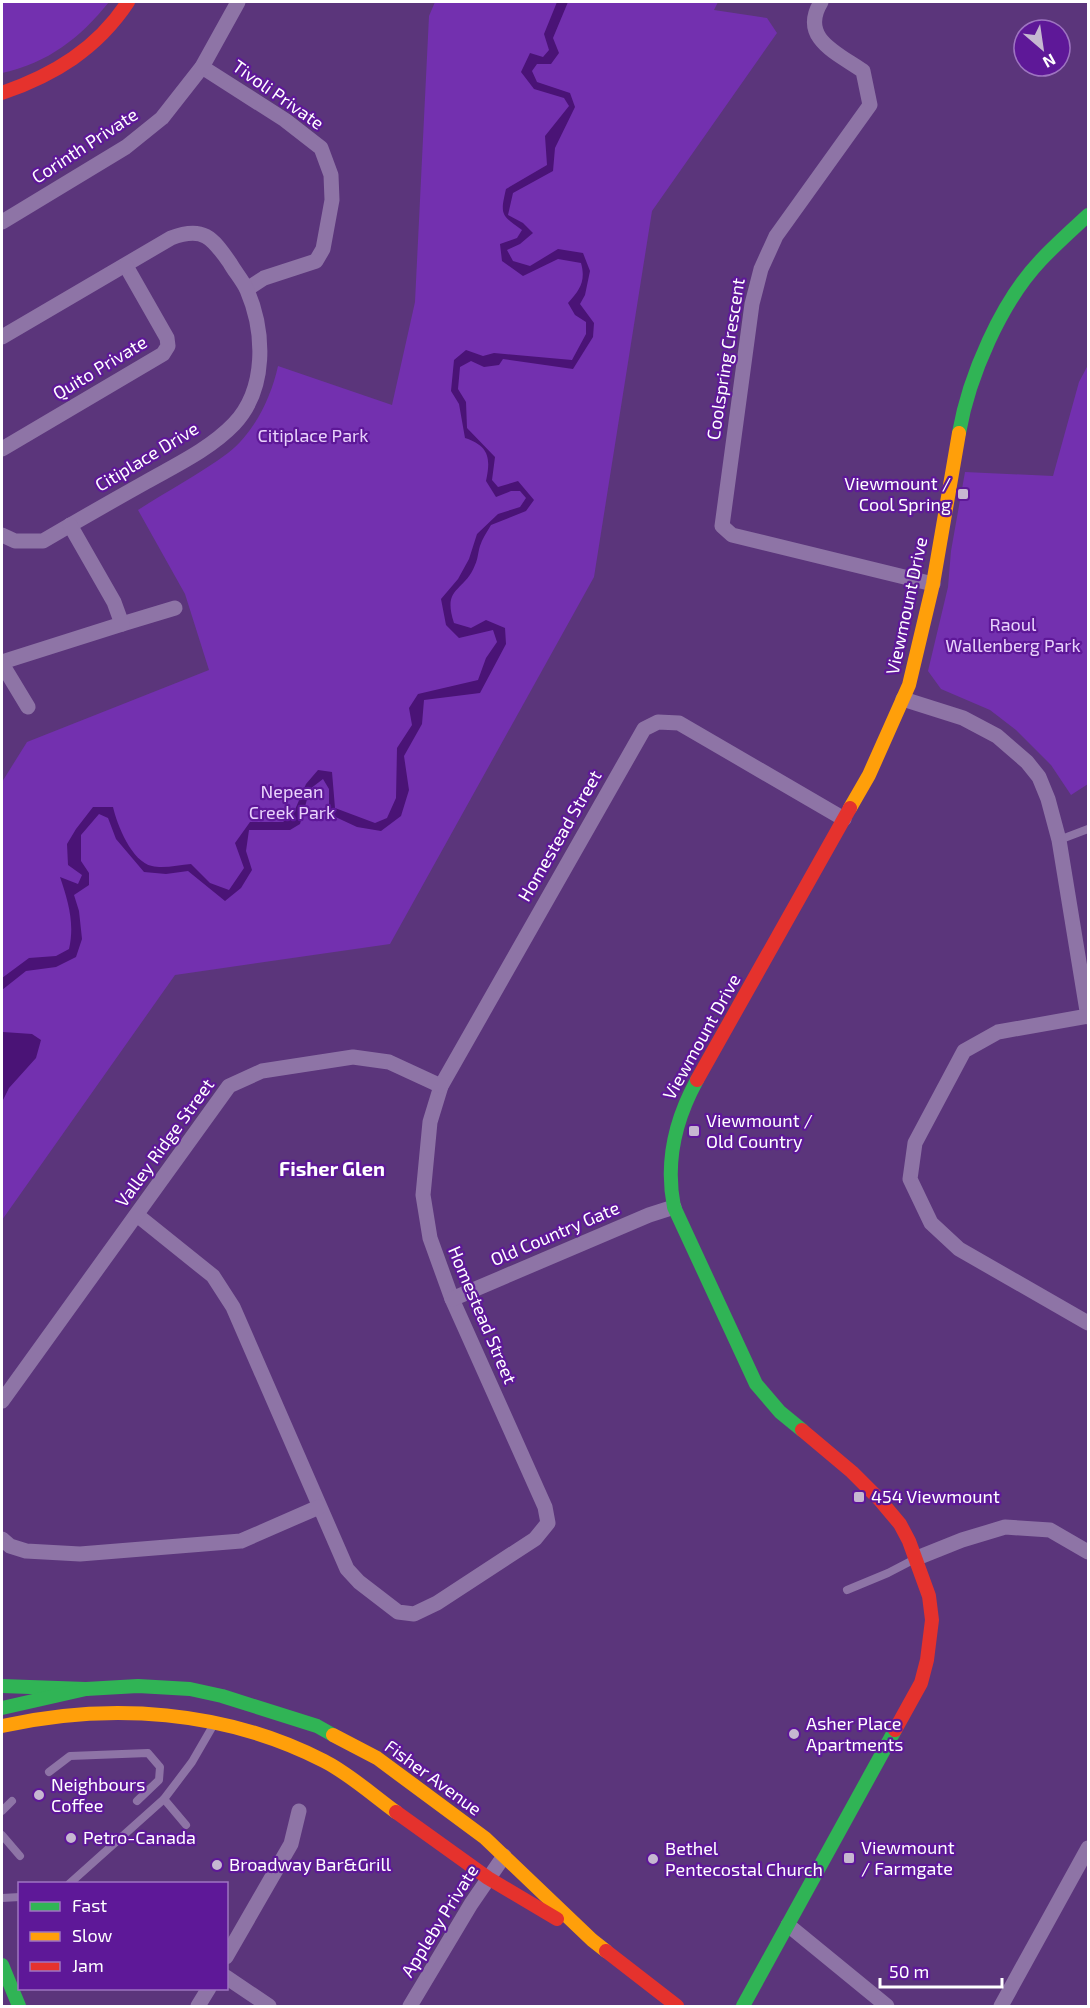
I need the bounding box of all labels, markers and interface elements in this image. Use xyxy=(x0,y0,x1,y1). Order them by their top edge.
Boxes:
north arrow xyxy=(1012,18,1072,78)
text: N xyxy=(1040,50,1059,73)
street label: Tivoli Private xyxy=(229,55,329,134)
street label: Corinth Private xyxy=(27,103,142,188)
street label: Coolspring Crescent xyxy=(701,276,749,441)
street label: Quito Private xyxy=(48,330,151,404)
street label: Citiplace Drive xyxy=(91,417,202,496)
park label: Citiplace Park xyxy=(258,424,368,446)
place label: Viewmount / Cool Spring xyxy=(844,472,951,515)
marker: Viewmount / Cool Spring xyxy=(956,487,970,501)
street label: Viewmount Drive xyxy=(881,535,931,677)
park label: Raoul Wallenberg Park xyxy=(945,613,1081,656)
street label: Homestead Street xyxy=(513,766,606,905)
park label: Nepean Creek Park xyxy=(249,780,335,823)
street label: Viewmount Drive xyxy=(658,970,745,1103)
street label: Valley Ridge Street xyxy=(110,1074,218,1211)
place label: Viewmount / Old Country xyxy=(706,1109,813,1152)
marker: Viewmount / Old Country xyxy=(687,1124,701,1138)
district label: Fisher Glen xyxy=(279,1156,385,1180)
street label: Old Country Gate xyxy=(487,1196,622,1270)
street label: Homestead Street xyxy=(444,1242,522,1387)
place label: 454 Viewmount xyxy=(871,1485,1000,1507)
marker: 454 Viewmount xyxy=(852,1490,866,1504)
place label: Asher Place Apartments xyxy=(806,1712,904,1755)
marker: Asher Place Apartments xyxy=(787,1727,801,1741)
street label: Fisher Avenue xyxy=(381,1735,486,1820)
place label: Neighbours Coffee xyxy=(51,1773,145,1816)
marker: Neighbours Coffee xyxy=(32,1788,46,1802)
place label: Petro-Canada xyxy=(83,1826,196,1848)
marker: Petro-Canada xyxy=(64,1831,78,1845)
place label: Viewmount / Farmgate xyxy=(861,1836,955,1879)
place label: Bethel Pentecostal Church xyxy=(665,1837,823,1880)
marker: Viewmount / Farmgate xyxy=(842,1851,856,1865)
marker: Bethel Pentecostal Church xyxy=(646,1852,660,1866)
place label: Broadway Bar&Grill xyxy=(229,1853,392,1875)
marker: Broadway Bar&Grill xyxy=(210,1858,224,1872)
street label: Appleby Private xyxy=(396,1860,483,1981)
legend xyxy=(18,1882,228,1990)
text: Fast xyxy=(72,1894,107,1916)
text: Slow xyxy=(72,1924,113,1946)
scale bar xyxy=(880,1951,1002,1989)
text: Jam xyxy=(72,1954,104,1976)
text: 50 m xyxy=(889,1960,929,1982)

